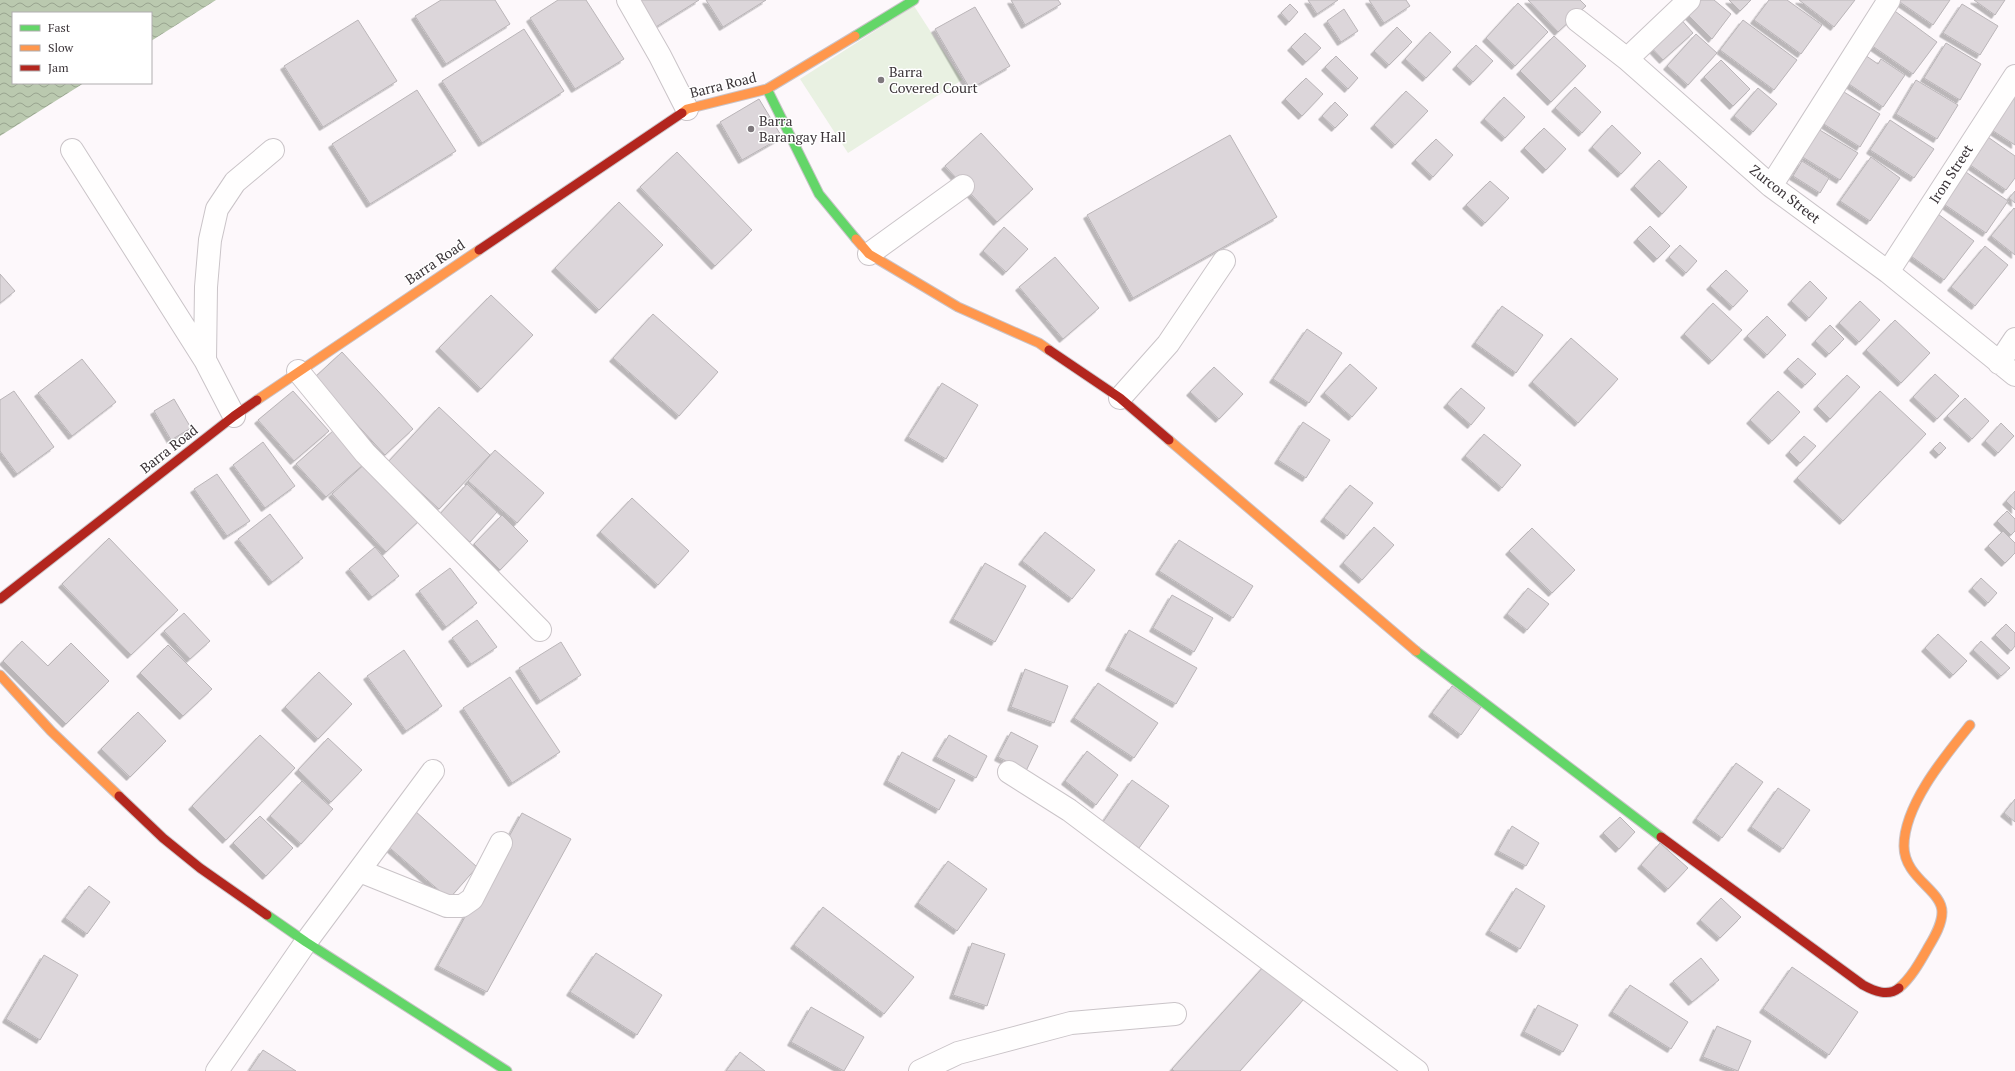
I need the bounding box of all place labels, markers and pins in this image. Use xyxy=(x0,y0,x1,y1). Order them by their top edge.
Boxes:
place label: Barra Covered Court xyxy=(889,62,978,97)
marker: Barra Covered Court xyxy=(876,75,886,85)
place label: Barra Barangay Hall xyxy=(759,111,846,146)
marker: Barra Barangay Hall xyxy=(746,124,756,134)

